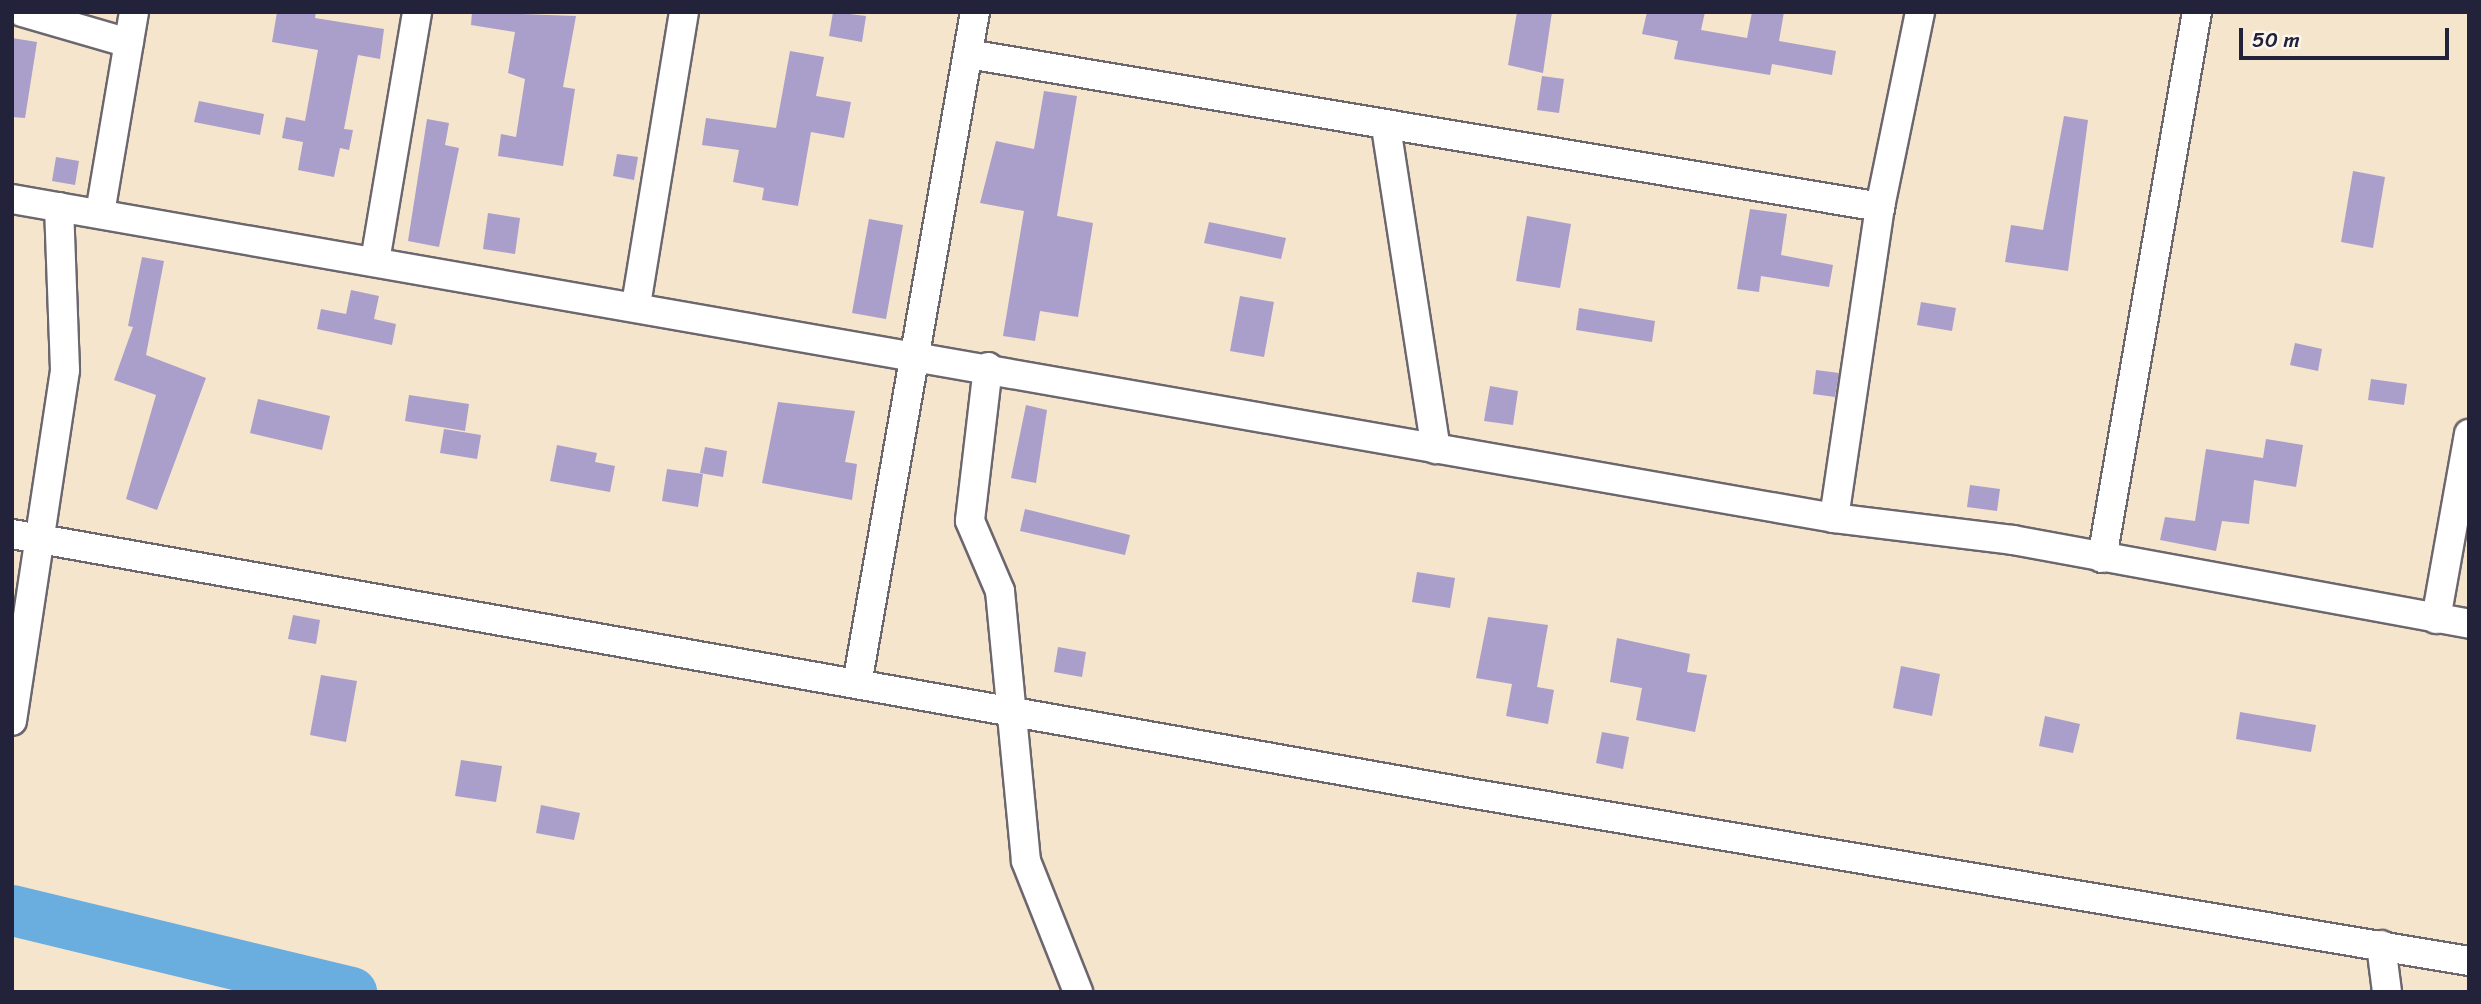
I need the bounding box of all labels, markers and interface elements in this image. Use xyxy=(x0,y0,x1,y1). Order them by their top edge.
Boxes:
scale bar xyxy=(2243,14,2453,58)
text: 50 m xyxy=(2252,21,2300,59)

